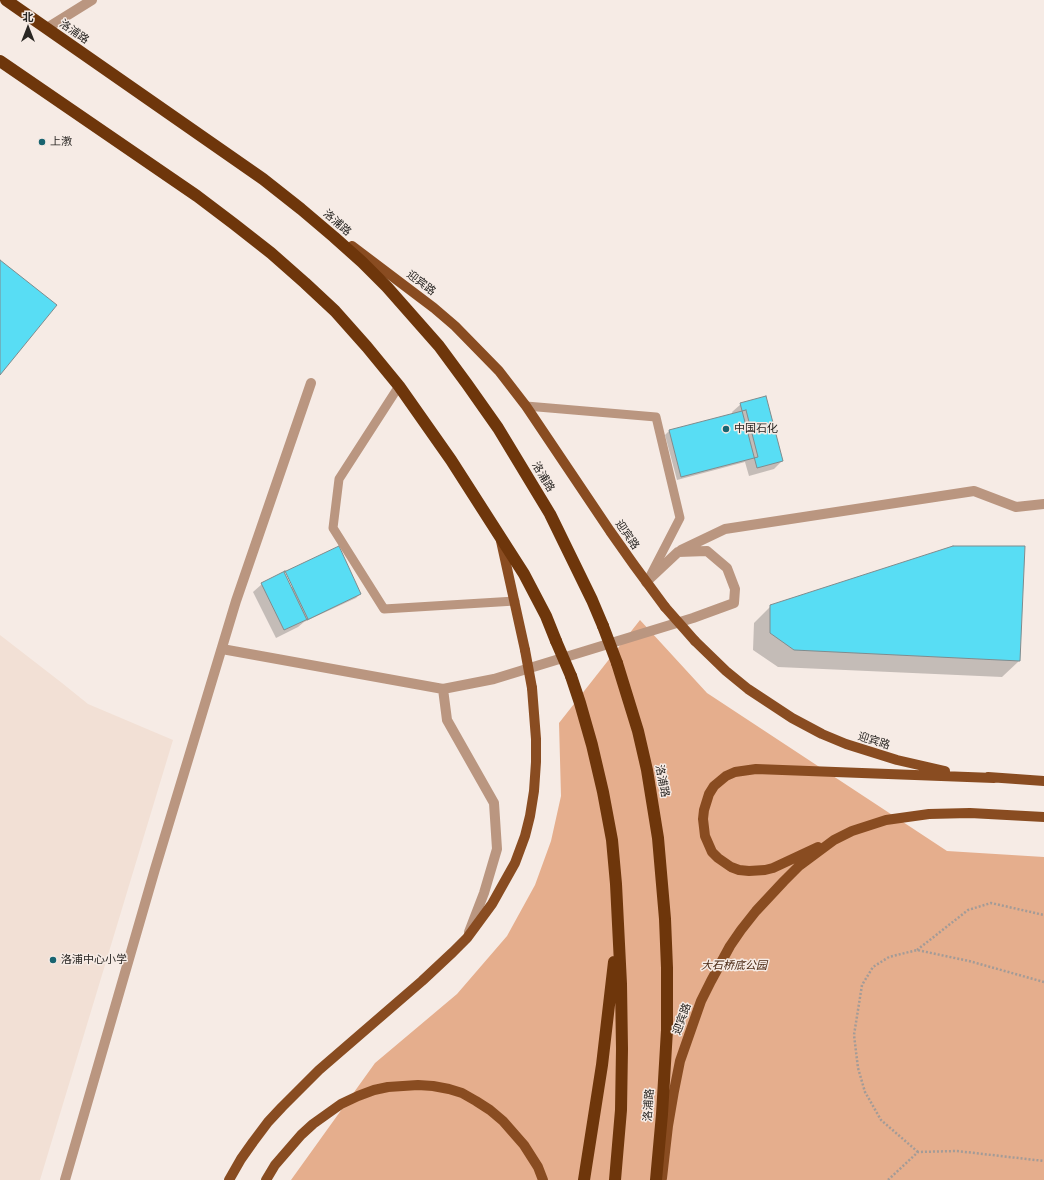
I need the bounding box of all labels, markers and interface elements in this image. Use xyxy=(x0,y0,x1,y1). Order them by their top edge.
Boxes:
north arrow xyxy=(8,8,48,48)
text: 北 xyxy=(23,8,34,24)
street label: 洛浦路 xyxy=(57,17,91,47)
place label: 上漖 xyxy=(50,135,72,149)
marker: 上漖 xyxy=(37,137,47,147)
street label: 洛浦路 xyxy=(320,207,354,239)
street label: 迎宾路 xyxy=(404,268,438,298)
place label: 中国石化 xyxy=(734,422,778,436)
marker: 中国石化 xyxy=(721,424,731,434)
street label: 洛浦路 xyxy=(529,459,557,495)
street label: 迎宾路 xyxy=(612,518,642,552)
street label: 迎宾路 xyxy=(856,730,892,752)
street label: 洛浦路 xyxy=(652,764,672,798)
place label: 洛浦中心小学 xyxy=(61,953,127,967)
marker: 洛浦中心小学 xyxy=(48,955,58,965)
park label: 大石桥底公园 xyxy=(701,959,767,973)
street label: 迎宾路 xyxy=(670,1001,694,1037)
street label: 洛浦路 xyxy=(641,1088,657,1122)

